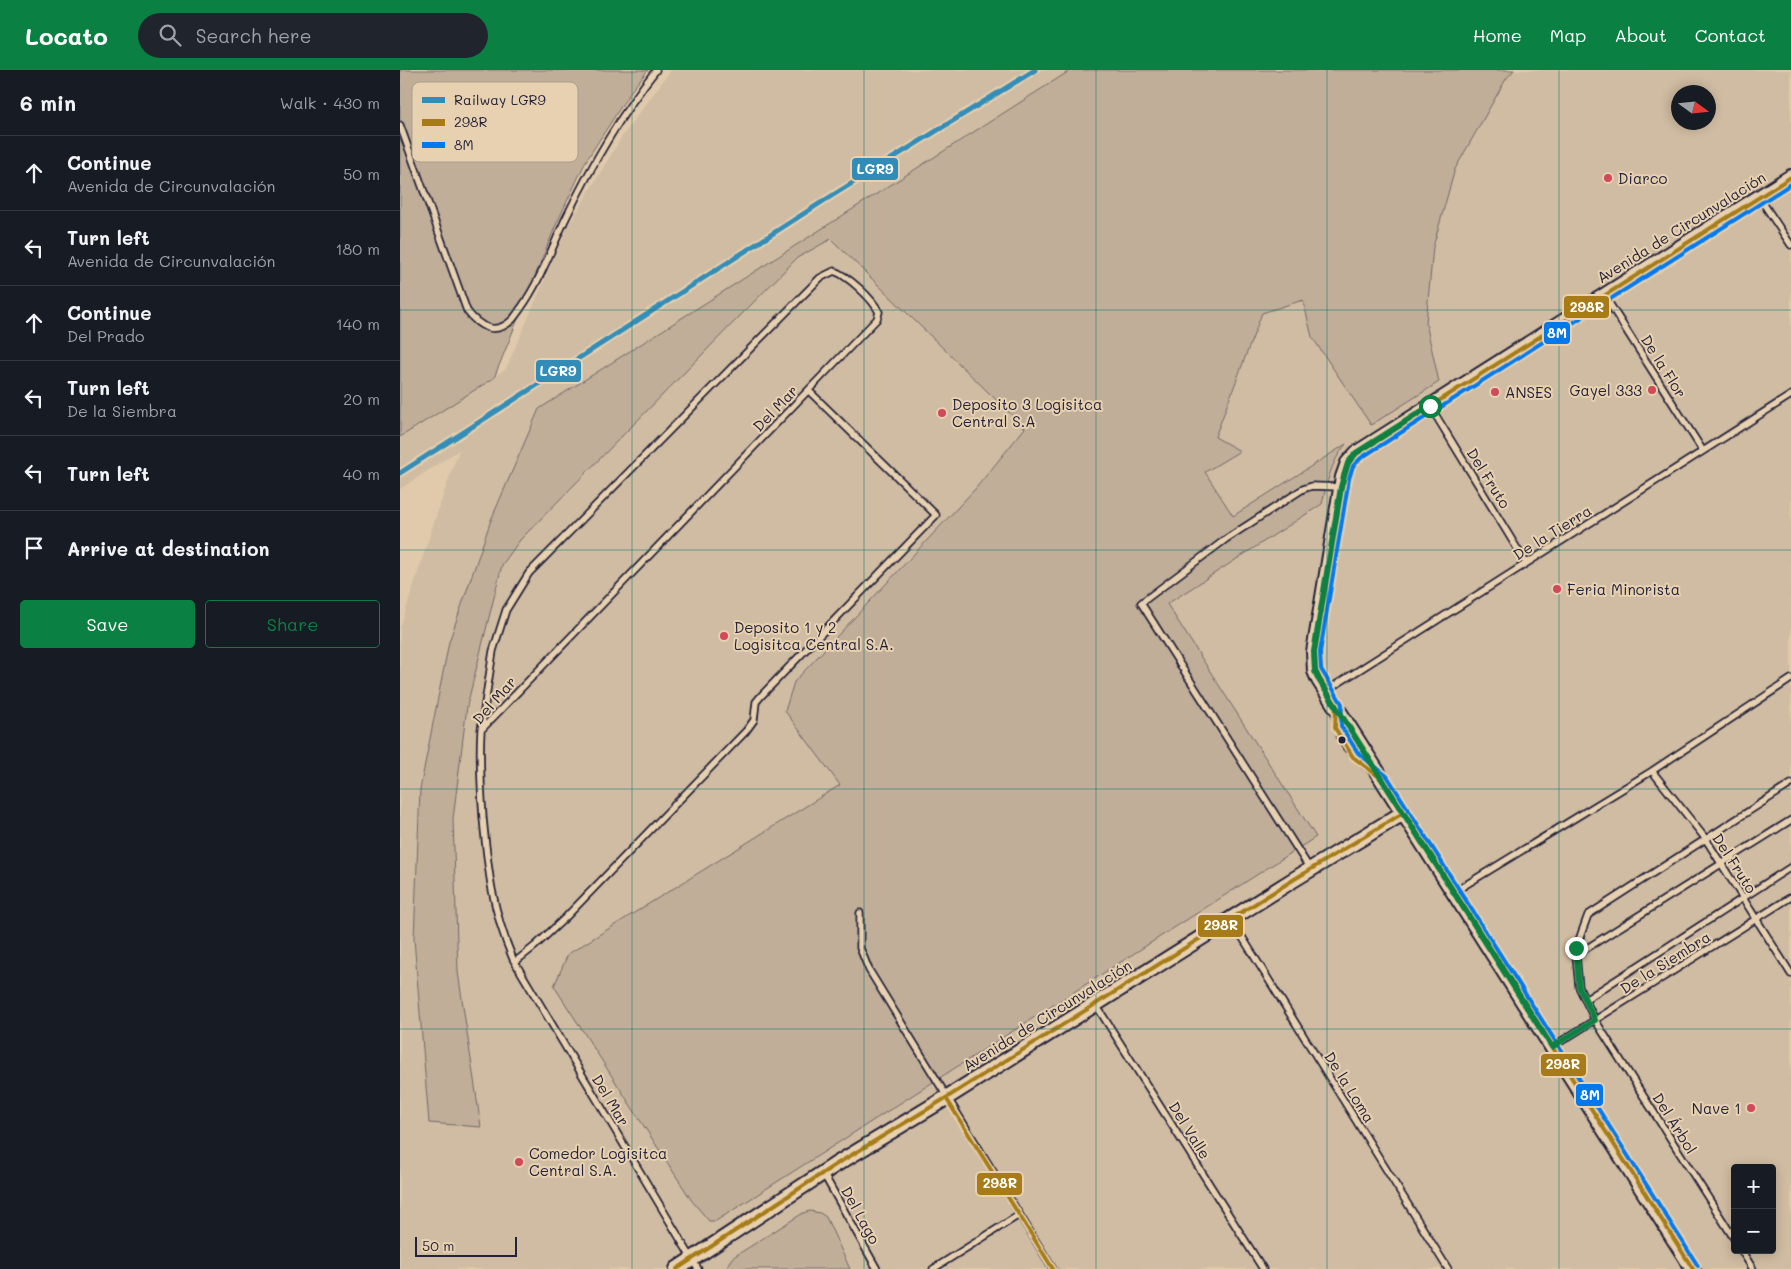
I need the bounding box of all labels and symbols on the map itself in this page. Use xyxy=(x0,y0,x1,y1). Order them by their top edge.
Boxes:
legend xyxy=(412,82,578,162)
north arrow xyxy=(1671,85,1716,130)
text: Railway LGR9 xyxy=(454,90,546,109)
text: 298R xyxy=(454,112,488,131)
text: 8M xyxy=(454,135,474,154)
line badge: LGR9 xyxy=(851,157,899,181)
text: LGR9 xyxy=(856,159,894,178)
street label: Avenida de Circunvalación xyxy=(1593,167,1769,287)
place label: Diarco xyxy=(1618,168,1668,188)
marker: Diarco xyxy=(1602,172,1614,184)
line badge: 298R xyxy=(1563,295,1610,319)
text: 298R xyxy=(1570,297,1604,316)
line badge: 8M xyxy=(1543,321,1571,345)
text: 8M xyxy=(1547,323,1567,342)
street label: De la Flor xyxy=(1637,331,1691,401)
line badge: LGR9 xyxy=(535,359,582,383)
text: LGR9 xyxy=(539,361,577,380)
place label: Gayel 333 xyxy=(1569,380,1642,400)
street label: Del Mar xyxy=(748,381,802,435)
place label: ANSES xyxy=(1505,382,1552,402)
marker: Gayel 333 xyxy=(1646,384,1658,396)
marker: ANSES xyxy=(1489,386,1501,398)
place label: Deposito 3 Logisitca Central S.A xyxy=(952,394,1102,431)
route start xyxy=(1419,395,1442,418)
marker: Deposito 3 Logisitca Central S.A xyxy=(936,407,948,419)
street label: Del Fruto xyxy=(1463,444,1515,512)
street label: De la Tierra xyxy=(1509,500,1595,564)
place label: Feria Minorista xyxy=(1567,579,1680,599)
marker: Feria Minorista xyxy=(1551,583,1563,595)
place label: Deposito 1 y 2 Logisitca Central S.A. xyxy=(734,617,894,654)
marker: Deposito 1 y 2 Logisitca Central S.A. xyxy=(718,630,730,642)
street label: Del Mar xyxy=(468,672,520,728)
unlabelled marker xyxy=(1337,735,1347,745)
street label: Del Fruto xyxy=(1708,829,1762,897)
line badge: 298R xyxy=(1197,914,1244,938)
text: 298R xyxy=(1204,915,1238,934)
street label: De la Siembra xyxy=(1616,926,1714,998)
route end xyxy=(1565,937,1588,960)
street label: Avenida de Circunvalación xyxy=(959,955,1135,1075)
street label: De la Loma xyxy=(1320,1048,1380,1126)
line badge: 298R xyxy=(1540,1053,1587,1077)
text: 298R xyxy=(1546,1054,1580,1073)
street label: Del Mar xyxy=(588,1070,634,1130)
line badge: 8M xyxy=(1575,1083,1604,1107)
text: 8M xyxy=(1580,1085,1600,1104)
street label: Del Árbol xyxy=(1648,1089,1702,1157)
street label: Del Valle xyxy=(1165,1098,1215,1162)
place label: Nave 1 xyxy=(1692,1098,1741,1118)
marker: Nave 1 xyxy=(1745,1102,1757,1114)
place label: Comedor Logisitca Central S.A. xyxy=(529,1143,667,1180)
marker: Comedor Logisitca Central S.A. xyxy=(513,1156,525,1168)
line badge: 298R xyxy=(976,1172,1023,1196)
text: 298R xyxy=(983,1173,1017,1192)
street label: Del Lago xyxy=(837,1183,885,1247)
scale bar xyxy=(415,1234,518,1257)

